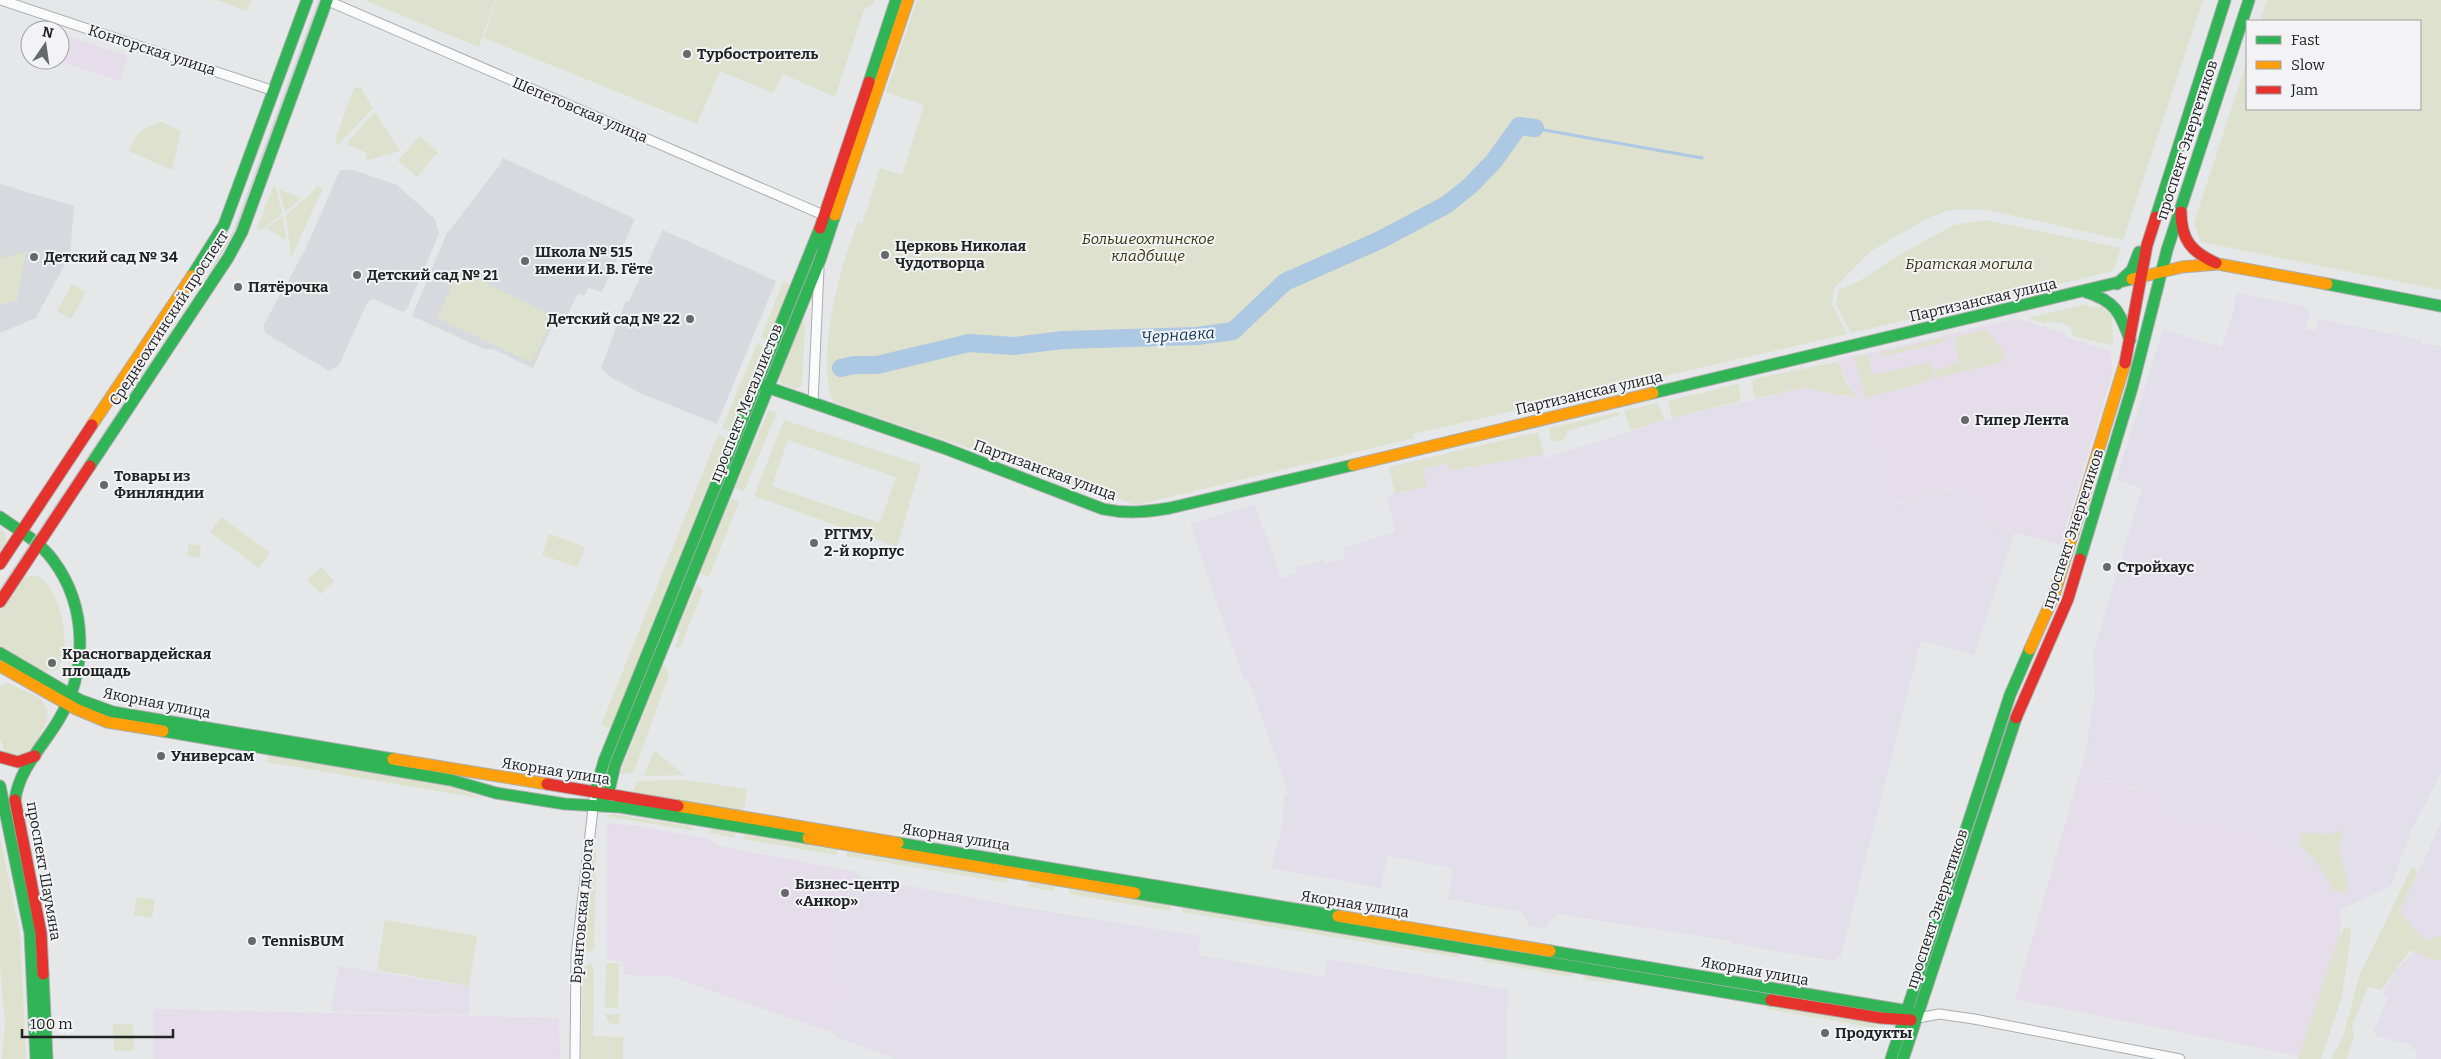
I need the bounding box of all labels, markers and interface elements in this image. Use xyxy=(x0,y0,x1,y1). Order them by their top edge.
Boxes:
north arrow xyxy=(20,20,70,70)
legend xyxy=(2246,20,2421,110)
street label: Конторская улица xyxy=(86,21,218,79)
text: N xyxy=(41,23,55,42)
text: Fast xyxy=(2291,31,2320,49)
place label: Турбостроитель xyxy=(697,45,818,63)
marker: Турбостроитель xyxy=(681,48,693,60)
text: Slow xyxy=(2291,56,2326,74)
street label: проспект Энергетиков xyxy=(2153,58,2221,222)
street label: Шепетовская улица xyxy=(510,73,650,147)
text: Jam xyxy=(2290,81,2319,99)
street label: Среднеохтинский проспект xyxy=(106,227,233,409)
park label: Большеохтинское кладбище xyxy=(1082,230,1215,265)
place label: Церковь Николая Чудотворца xyxy=(895,237,1027,272)
place label: Школа № 515 имени И. В. Гёте xyxy=(535,243,653,278)
place label: Детский сад № 34 xyxy=(44,248,178,266)
marker: Церковь Николая Чудотворца xyxy=(879,249,891,261)
marker: Детский сад № 34 xyxy=(28,251,40,263)
marker: Школа № 515 имени И. В. Гёте xyxy=(519,255,531,267)
park label: Братская могила xyxy=(1905,255,2033,273)
place label: Детский сад № 21 xyxy=(367,266,498,284)
marker: Детский сад № 21 xyxy=(351,269,363,281)
street label: Партизанская улица xyxy=(1907,274,2059,326)
place label: Пятёрочка xyxy=(248,278,329,296)
marker: Пятёрочка xyxy=(232,281,244,293)
place label: Детский сад № 22 xyxy=(547,310,680,328)
marker: Детский сад № 22 xyxy=(684,313,696,325)
street label: проспект Металлистов xyxy=(706,321,786,485)
water label: Чернавка xyxy=(1141,323,1215,347)
street label: Партизанская улица xyxy=(1513,367,1665,419)
place label: Гипер Лента xyxy=(1975,411,2069,429)
marker: Гипер Лента xyxy=(1959,414,1971,426)
street label: Партизанская улица xyxy=(971,436,1119,504)
street label: проспект Энергетиков xyxy=(2039,447,2107,611)
place label: Товары из Финляндии xyxy=(114,467,204,502)
marker: Товары из Финляндии xyxy=(98,479,110,491)
place label: РГГМУ, 2-й корпус xyxy=(824,525,905,560)
marker: РГГМУ, 2-й корпус xyxy=(808,537,820,549)
place label: Стройхаус xyxy=(2117,558,2194,576)
marker: Стройхаус xyxy=(2101,561,2113,573)
place label: Красногвардейская площадь xyxy=(62,645,212,680)
marker: Красногвардейская площадь xyxy=(46,657,58,669)
street label: Якорная улица xyxy=(102,684,212,722)
place label: Универсам xyxy=(171,747,254,765)
marker: Универсам xyxy=(155,750,167,762)
street label: Якорная улица xyxy=(501,754,611,788)
street label: проспект Шаумяна xyxy=(23,800,65,942)
street label: Якорная улица xyxy=(901,820,1011,854)
street label: проспект Энергетиков xyxy=(1903,827,1971,991)
street label: Брантовская дорога xyxy=(567,838,597,984)
place label: Бизнес-центр «Анкор» xyxy=(795,875,900,910)
marker: Бизнес-центр «Анкор» xyxy=(779,887,791,899)
street label: Якорная улица xyxy=(1300,887,1410,921)
place label: TennisBUM xyxy=(262,932,344,950)
marker: TennisBUM xyxy=(246,935,258,947)
street label: Якорная улица xyxy=(1700,953,1810,989)
scale bar xyxy=(22,1006,174,1038)
text: 100 m xyxy=(30,1015,73,1033)
place label: Продукты xyxy=(1835,1024,1912,1042)
marker: Продукты xyxy=(1819,1027,1831,1039)

